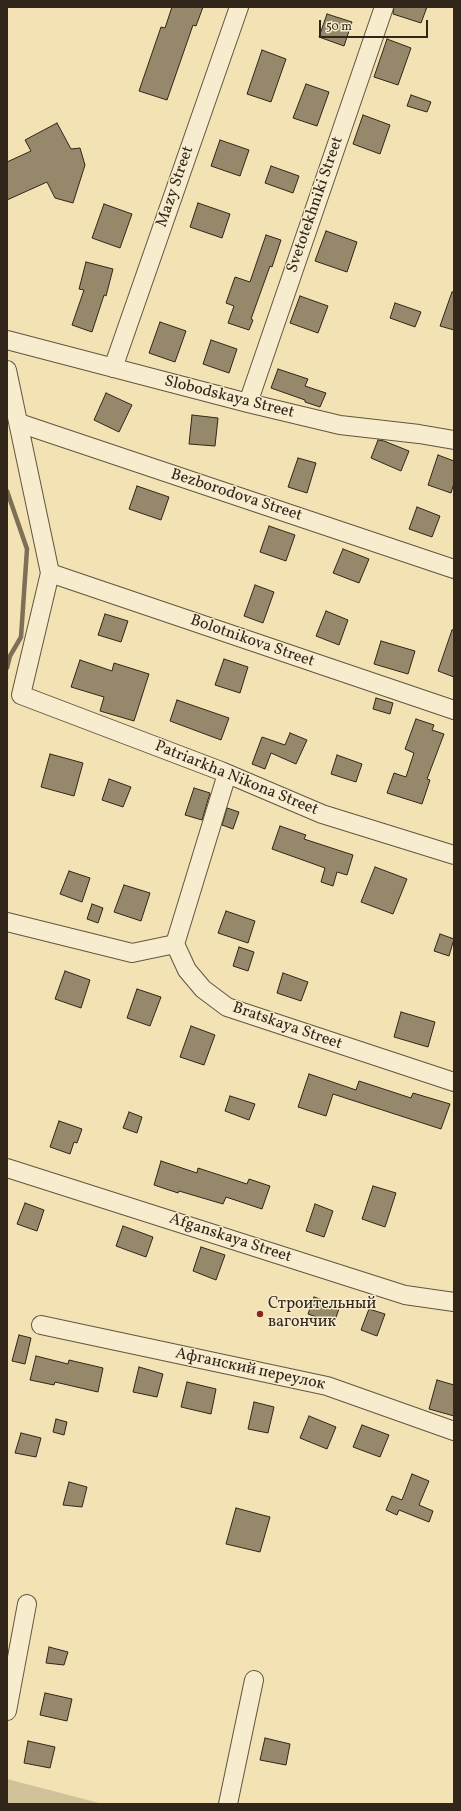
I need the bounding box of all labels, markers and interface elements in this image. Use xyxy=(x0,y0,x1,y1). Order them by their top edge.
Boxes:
scale bar xyxy=(321,12,430,38)
text: 50 m xyxy=(326,19,352,35)
street label: Svetotekhniki Street xyxy=(284,134,348,276)
street label: Mazy Street xyxy=(153,144,199,230)
street label: Slobodskaya Street xyxy=(162,373,296,423)
street label: Bezborodova Street xyxy=(168,466,304,526)
street label: Bolotnikova Street xyxy=(187,612,317,672)
street label: Patriarkha Nikona Street xyxy=(151,737,321,821)
street label: Bratskaya Street xyxy=(230,999,344,1055)
street label: Afganskaya Street xyxy=(166,1210,294,1268)
place label: Строительный вагончик xyxy=(268,1295,376,1333)
marker: Строительный вагончик xyxy=(255,1309,265,1319)
street label: Афганский переулок xyxy=(173,1345,327,1395)

